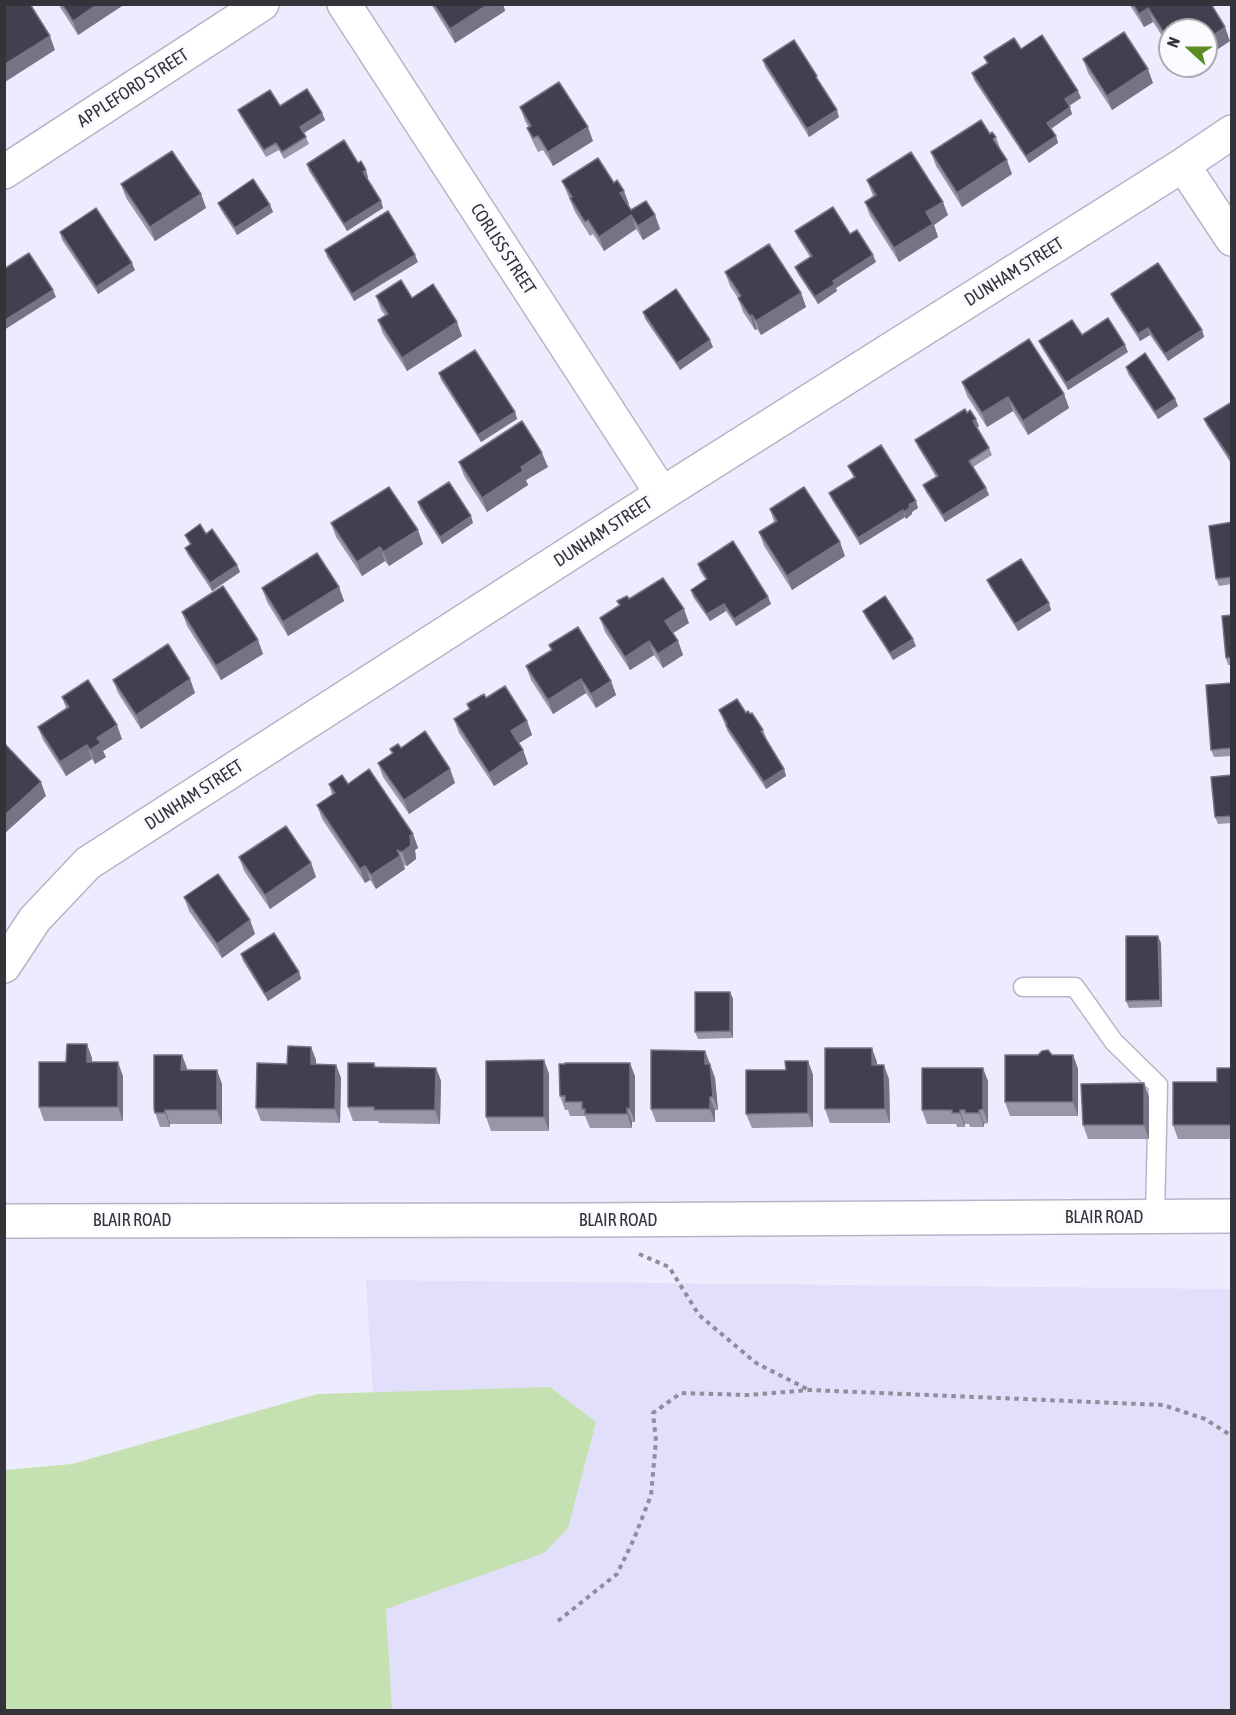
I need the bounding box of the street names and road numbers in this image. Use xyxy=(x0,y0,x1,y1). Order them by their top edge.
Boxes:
street label: APPLEFORD STREET xyxy=(73,44,193,132)
street label: CORLISS STREET xyxy=(466,199,540,299)
street label: DUNHAM STREET xyxy=(960,233,1068,311)
street label: DUNHAM STREET xyxy=(550,492,656,572)
street label: DUNHAM STREET xyxy=(141,755,247,835)
street label: BLAIR ROAD xyxy=(1065,1206,1143,1228)
street label: BLAIR ROAD xyxy=(93,1209,171,1231)
street label: BLAIR ROAD xyxy=(579,1209,657,1231)

